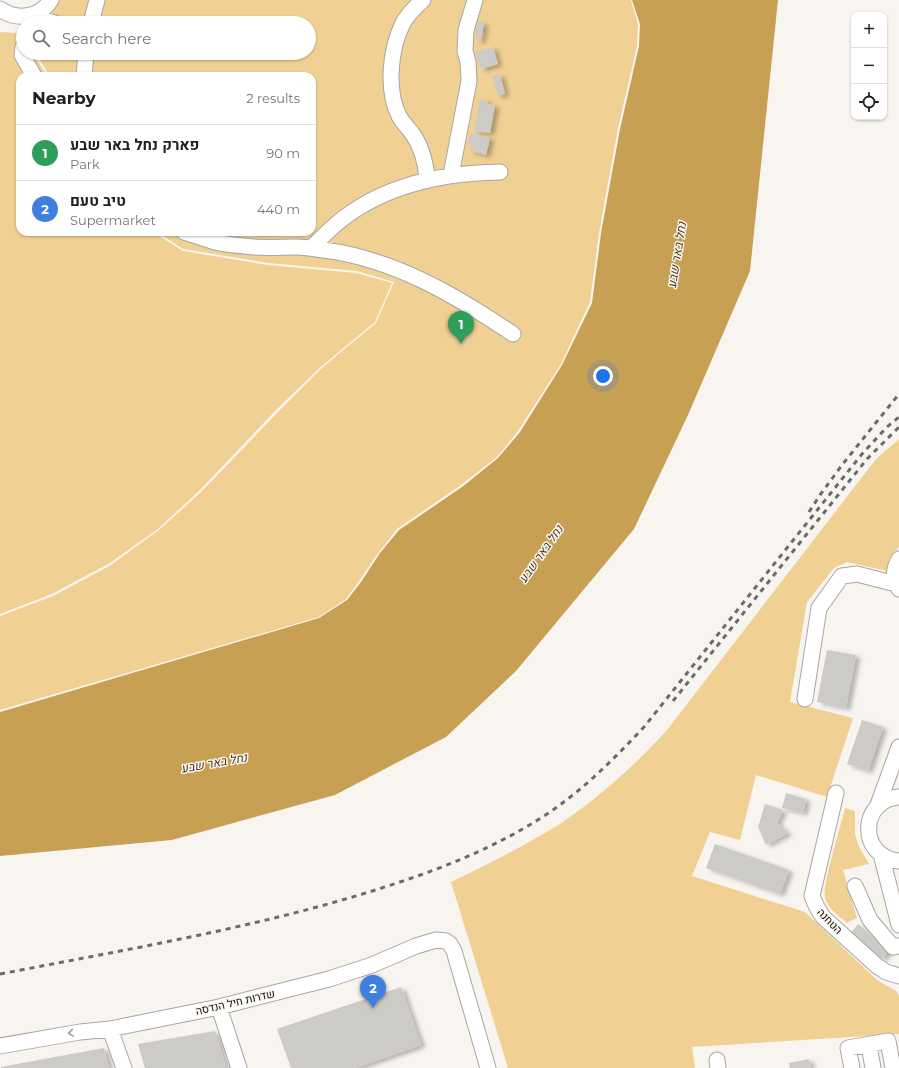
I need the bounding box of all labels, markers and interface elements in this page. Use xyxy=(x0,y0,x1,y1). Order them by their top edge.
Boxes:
map controls xyxy=(851,12,887,120)
button: + xyxy=(851,12,887,48)
search box xyxy=(16,16,316,60)
icon: search xyxy=(30,27,52,49)
text: Search here xyxy=(62,29,151,48)
button: − xyxy=(851,48,887,84)
button: locate xyxy=(851,84,887,120)
text: Nearby xyxy=(32,88,96,108)
text: 2 results xyxy=(246,90,300,106)
text: פארק נחל באר שבע xyxy=(70,135,199,154)
text: 1 xyxy=(42,145,48,161)
text: 90 m xyxy=(266,145,300,161)
text: Park xyxy=(70,156,100,172)
text: טיב טעם xyxy=(70,191,126,210)
text: 2 xyxy=(41,201,49,217)
text: 440 m xyxy=(257,201,300,217)
text: Supermarket xyxy=(70,212,156,228)
water label: נחל באר שבע xyxy=(664,219,689,289)
pin: 1 xyxy=(448,311,474,344)
your location xyxy=(593,366,613,386)
water label: נחל באר שבע xyxy=(515,521,567,585)
water label: נחל באר שבע xyxy=(180,749,250,776)
street label: הטחנה xyxy=(814,905,846,937)
pin: 2 xyxy=(360,975,386,1008)
street label: שדרות חיל הנדסה xyxy=(194,986,276,1018)
one-way arrow xyxy=(68,1028,75,1037)

